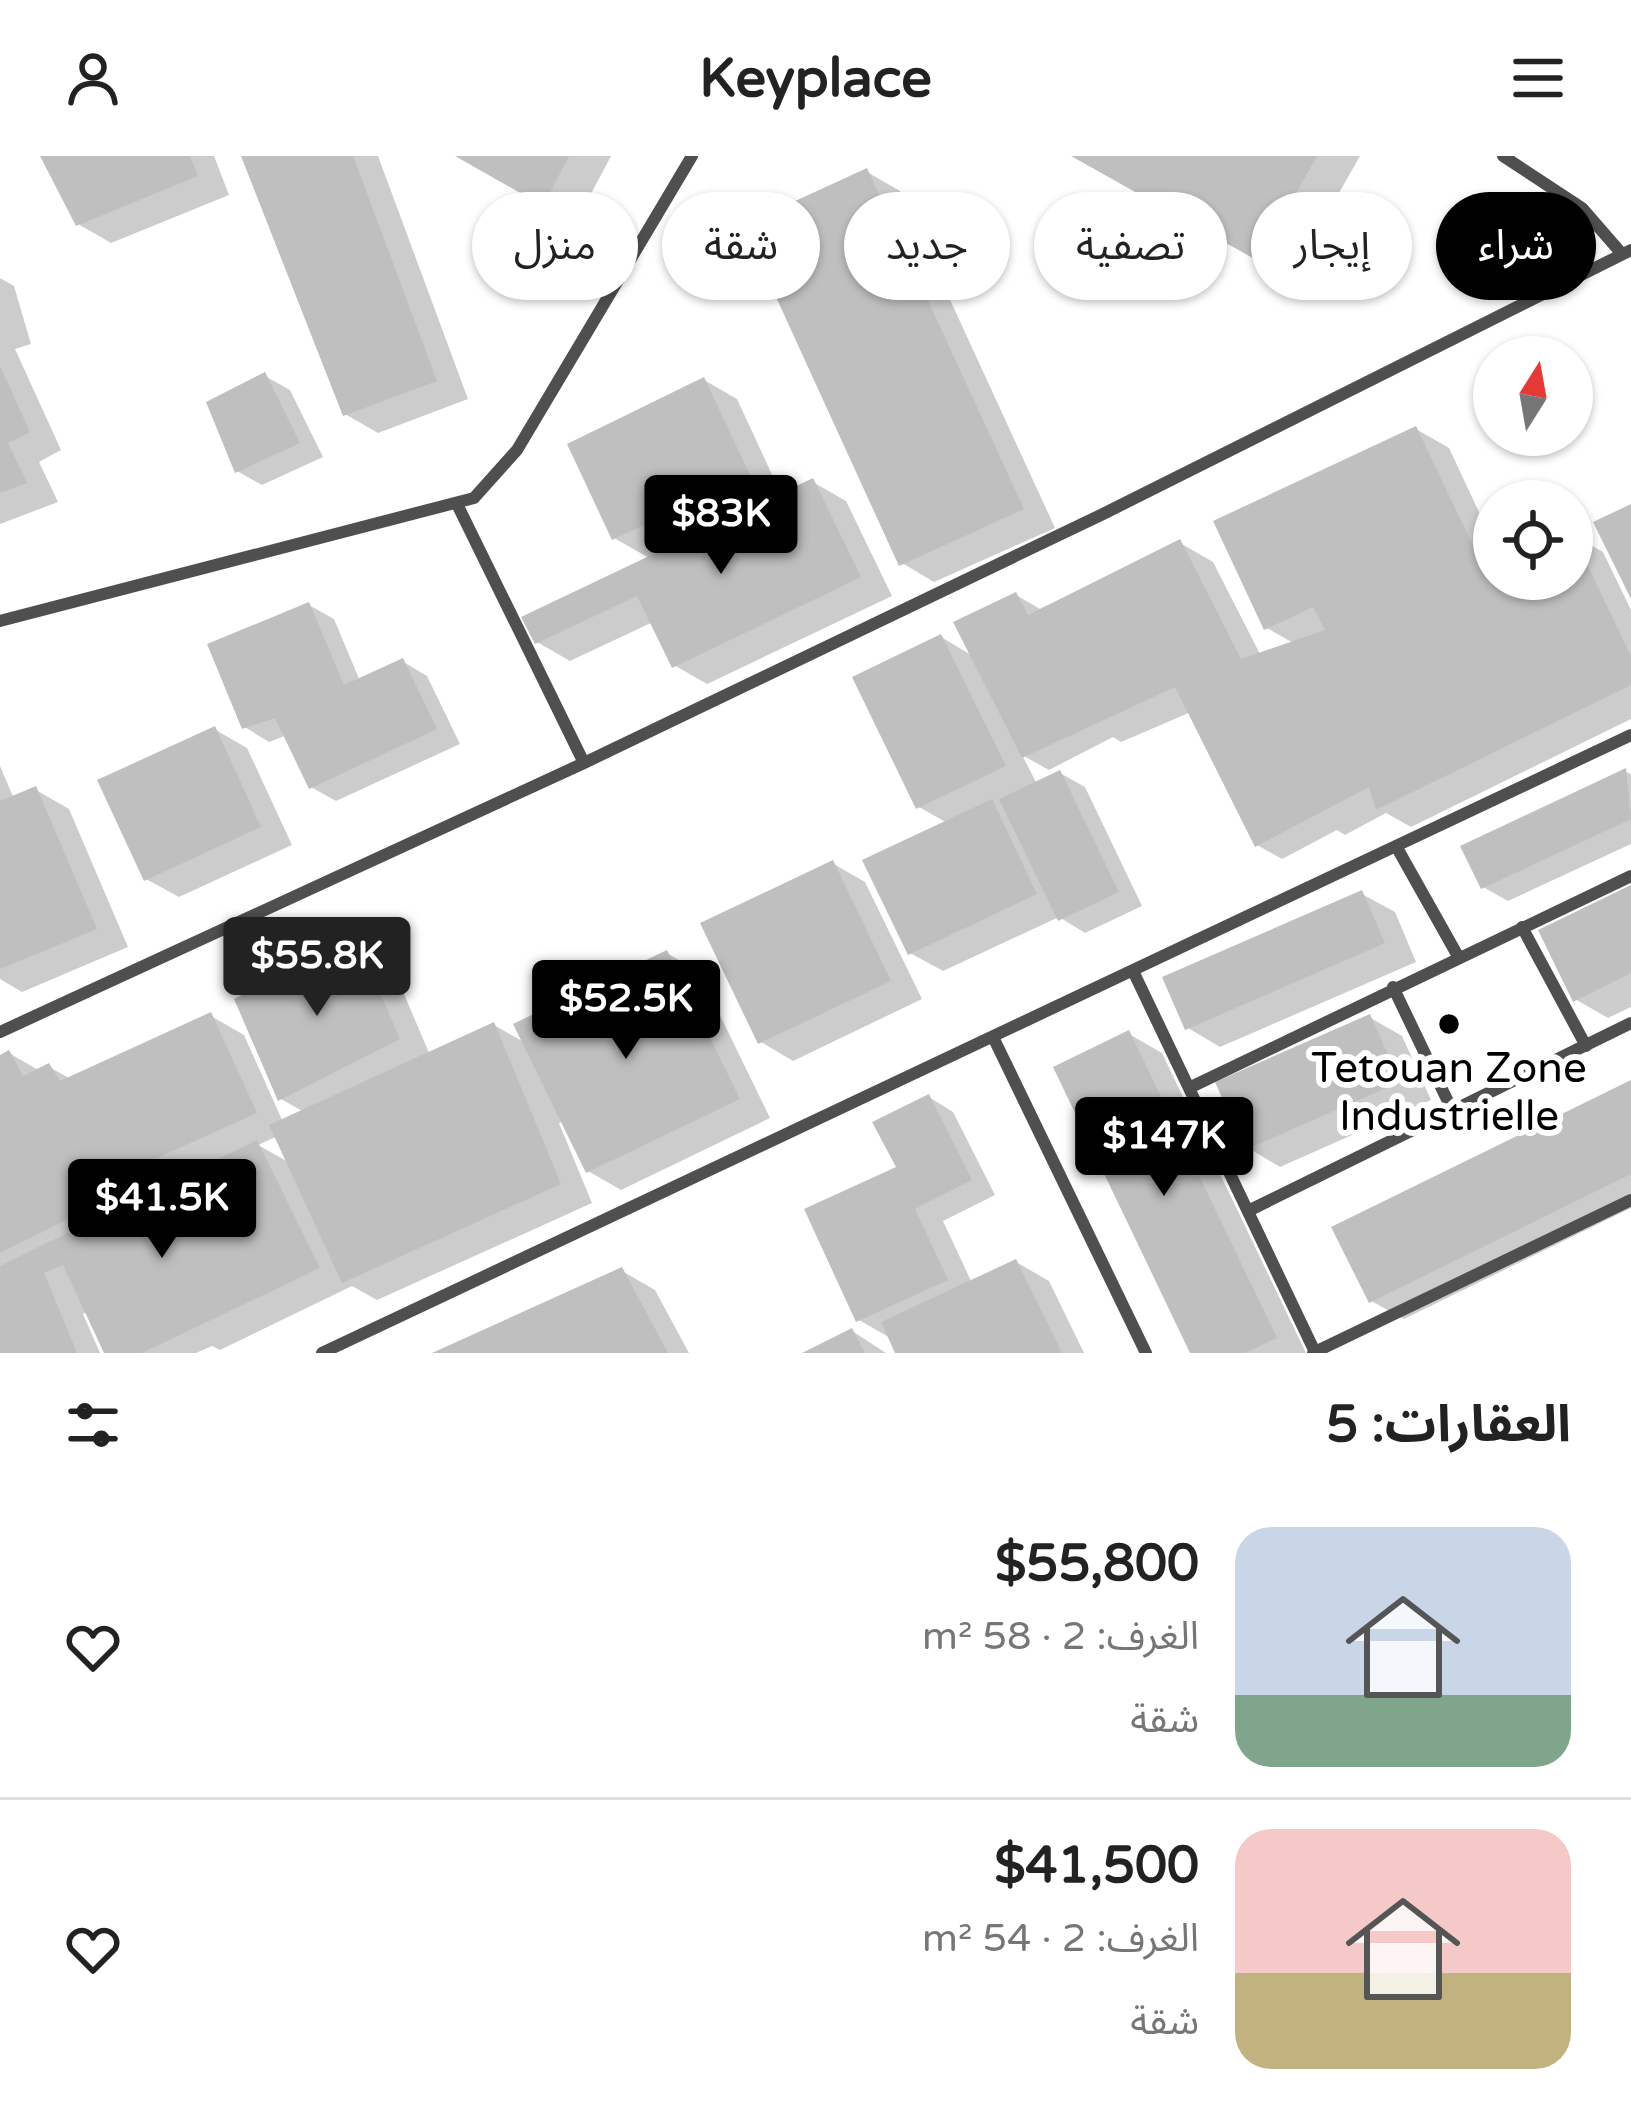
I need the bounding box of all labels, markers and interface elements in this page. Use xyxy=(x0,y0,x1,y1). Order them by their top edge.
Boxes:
icon: person xyxy=(60,45,126,111)
icon: menu xyxy=(1505,45,1571,111)
text: Keyplace xyxy=(699,46,932,111)
chip: منزل xyxy=(472,192,638,300)
chip: شقة xyxy=(662,192,820,300)
chip: جديد xyxy=(844,192,1010,300)
chip: تصفية xyxy=(1034,192,1227,300)
chip: إيجار xyxy=(1251,192,1412,300)
chip: شراء xyxy=(1436,192,1596,300)
north arrow xyxy=(1473,336,1593,456)
map controls xyxy=(1473,336,1593,600)
pin: $83K xyxy=(650,475,792,577)
button: locate xyxy=(1473,480,1593,600)
text: $83K xyxy=(671,490,771,537)
pin: $55.8K xyxy=(219,917,415,1019)
text: $55.8K xyxy=(250,932,384,979)
pin: $52.5K xyxy=(528,960,724,1062)
text: $52.5K xyxy=(559,975,693,1022)
marker: Tetouan Zone Industrielle xyxy=(1436,1011,1462,1037)
place label: Tetouan Zone Industrielle xyxy=(1311,1043,1587,1142)
pin: $147K xyxy=(1080,1097,1248,1199)
text: $147K xyxy=(1102,1112,1226,1159)
pin: $41.5K xyxy=(64,1159,260,1261)
text: $41.5K xyxy=(95,1174,229,1221)
icon: filters xyxy=(60,1392,126,1458)
text: العقارات: 5 xyxy=(1326,1394,1571,1456)
text: $55,800 xyxy=(995,1533,1199,1595)
icon: home xyxy=(1331,1575,1475,1719)
text: الغرف: 2 · 58 m² xyxy=(922,1613,1199,1660)
icon: heart xyxy=(60,1614,126,1680)
text: شقة xyxy=(1130,1696,1199,1743)
text: $41,500 xyxy=(994,1835,1199,1897)
icon: home xyxy=(1331,1877,1475,2021)
text: الغرف: 2 · 54 m² xyxy=(922,1915,1199,1962)
icon: heart xyxy=(60,1916,126,1982)
text: شقة xyxy=(1130,1998,1199,2045)

